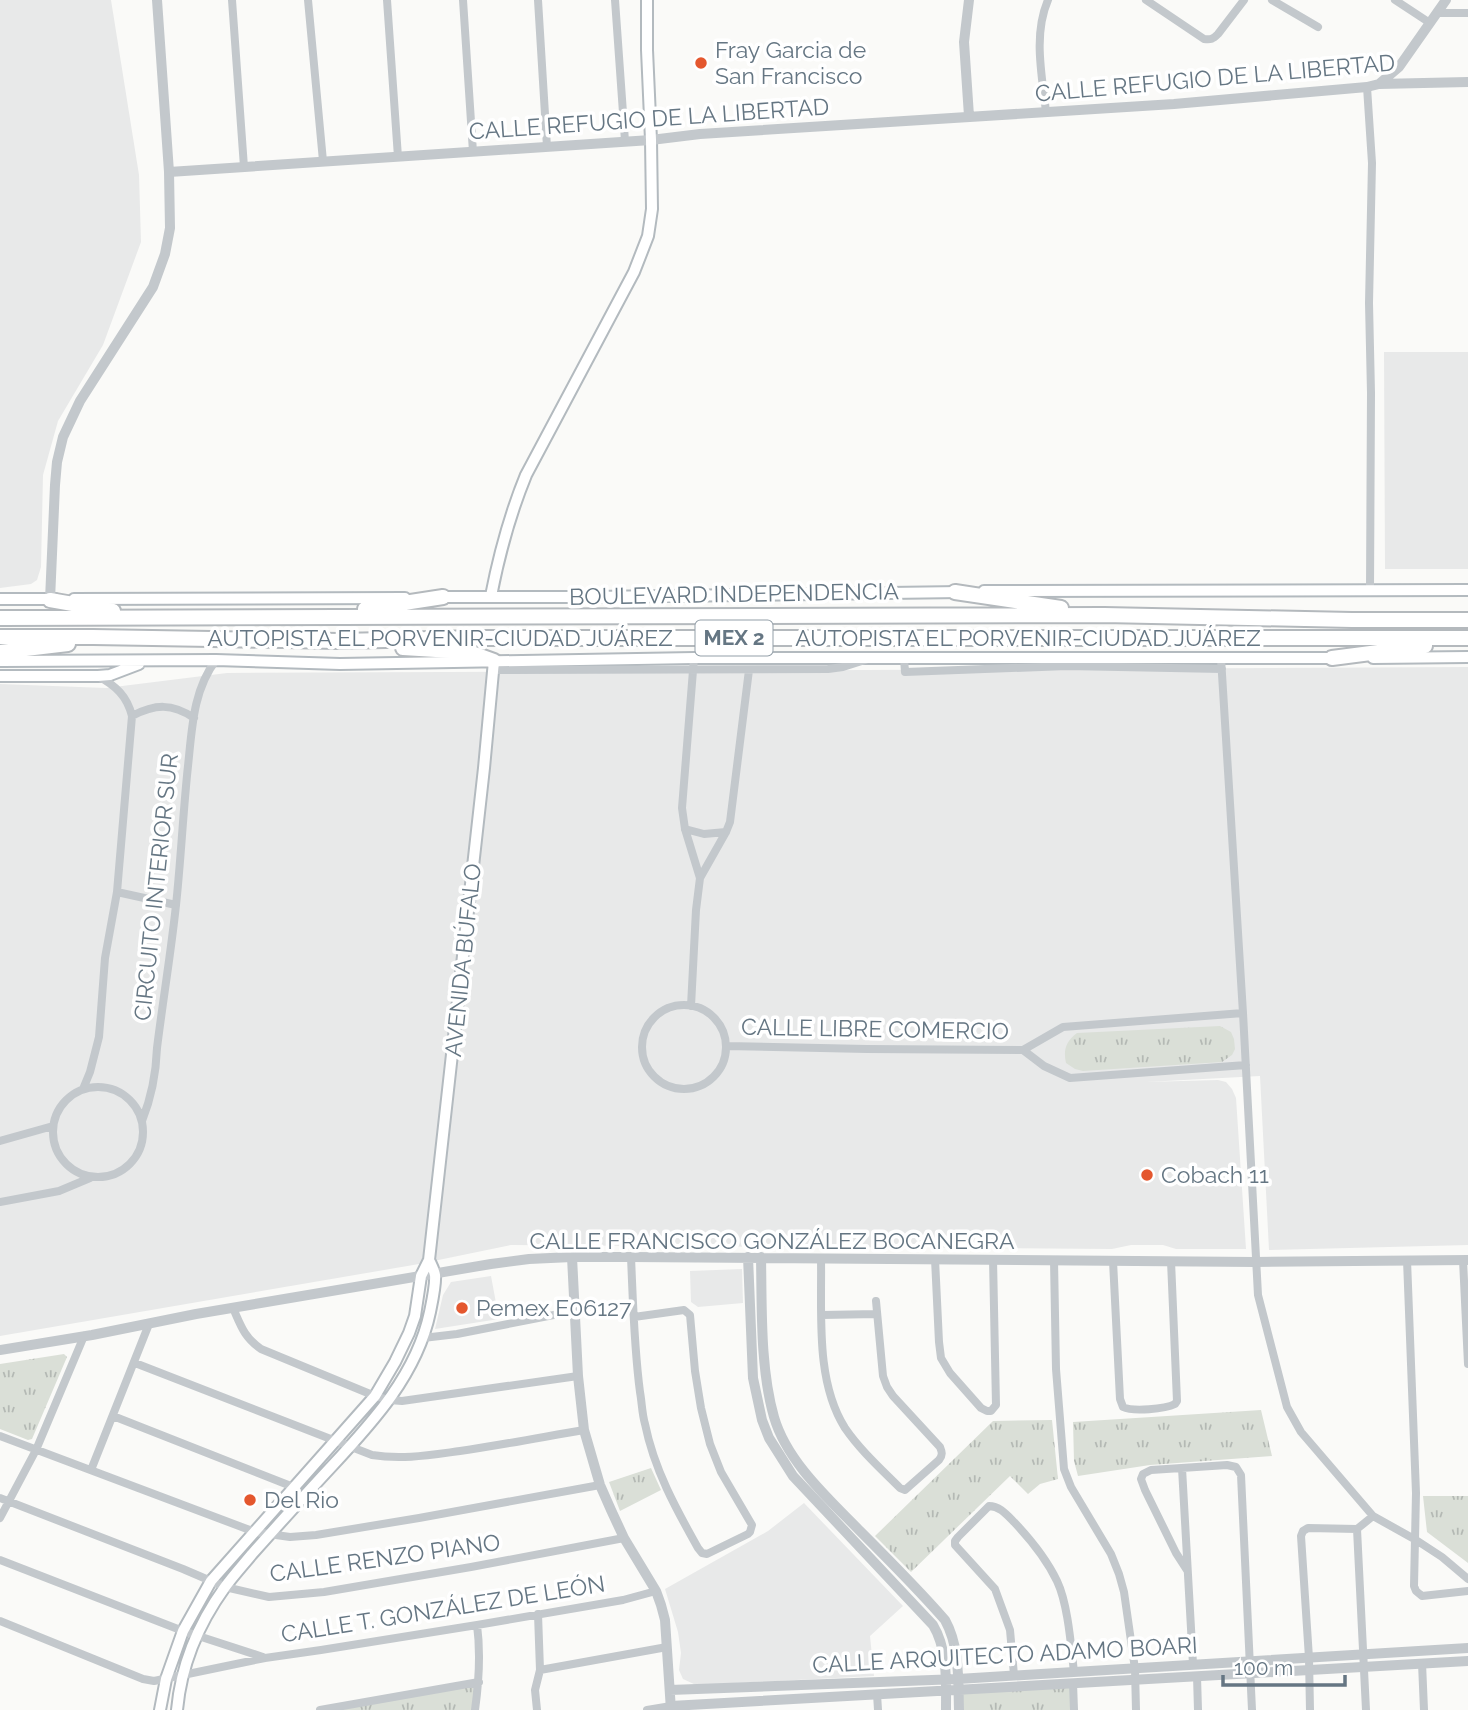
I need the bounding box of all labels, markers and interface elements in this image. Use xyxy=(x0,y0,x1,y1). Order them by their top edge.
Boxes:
place label: Fray Garcia de San Francisco xyxy=(715,36,866,89)
street label: CALLE REFUGIO DE LA LIBERTAD xyxy=(1034,48,1396,107)
marker: Fray Garcia de San Francisco xyxy=(693,55,709,71)
street label: CALLE REFUGIO DE LA LIBERTAD xyxy=(468,92,830,145)
street label: BOULEVARD INDEPENDENCIA xyxy=(569,577,900,610)
road number: MEX 2 xyxy=(696,620,772,656)
street label: AUTOPISTA EL PORVENIR-CIUDAD JUÁREZ xyxy=(207,624,673,651)
street label: AUTOPISTA EL PORVENIR-CIUDAD JUÁREZ xyxy=(795,624,1261,651)
street label: CIRCUITO INTERIOR SUR xyxy=(128,752,183,1022)
street label: AVENIDA BÚFALO xyxy=(439,862,486,1058)
street label: CALLE LIBRE COMERCIO xyxy=(741,1013,1009,1044)
place label: Cobach 11 xyxy=(1161,1161,1269,1188)
marker: Cobach 11 xyxy=(1139,1167,1155,1183)
street label: CALLE FRANCISCO GONZÁLEZ BOCANEGRA xyxy=(529,1227,1015,1254)
place label: Pemex E06127 xyxy=(476,1294,632,1321)
marker: Pemex E06127 xyxy=(454,1300,470,1316)
place label: Del Rio xyxy=(264,1486,339,1513)
marker: Del Rio xyxy=(242,1492,258,1508)
street label: CALLE RENZO PIANO xyxy=(268,1528,502,1587)
street label: CALLE T. GONZÁLEZ DE LEÓN xyxy=(279,1570,607,1647)
street label: CALLE ARQUITECTO ADAMO BOARI xyxy=(812,1631,1198,1678)
scale bar xyxy=(1223,1644,1346,1688)
text: 100 m xyxy=(1234,1655,1293,1680)

